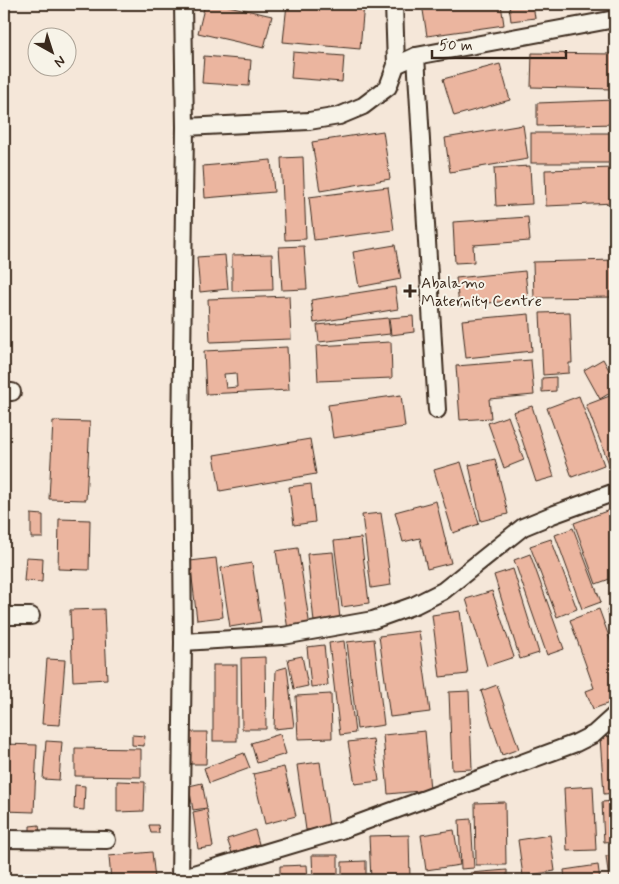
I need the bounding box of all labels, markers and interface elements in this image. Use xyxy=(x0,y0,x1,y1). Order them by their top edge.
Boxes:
north arrow xyxy=(28,28,78,78)
scale bar xyxy=(432,28,565,60)
text: 50 m xyxy=(439,36,473,56)
text: N xyxy=(50,51,69,71)
place label: Abalamo Maternity Centre xyxy=(421,273,542,312)
marker: Abalamo Maternity Centre xyxy=(403,284,417,298)

